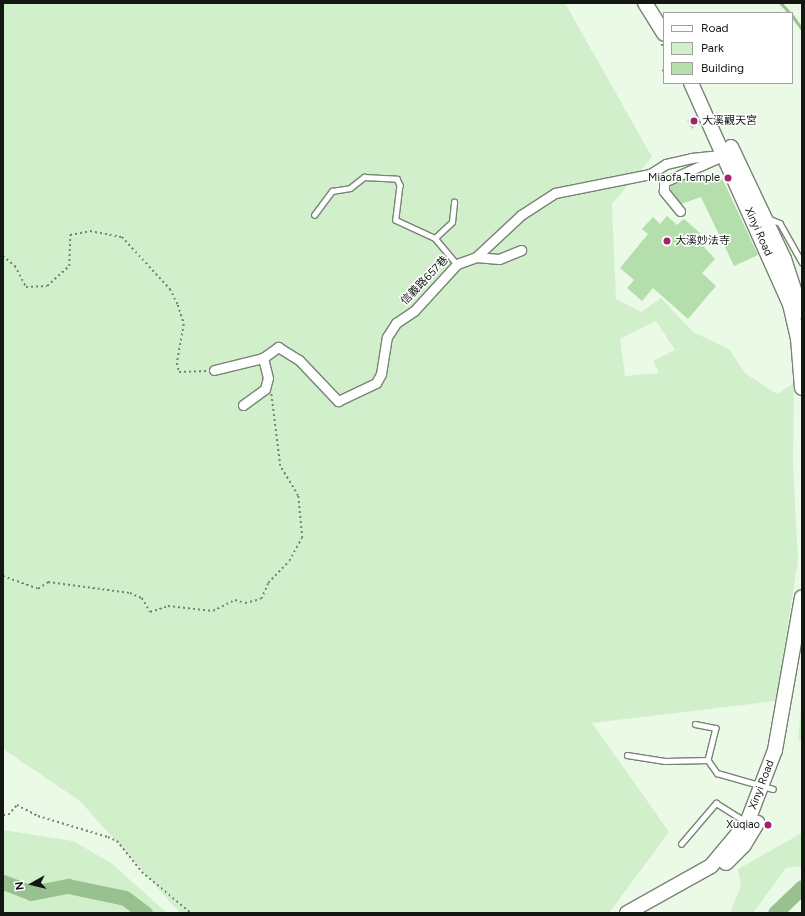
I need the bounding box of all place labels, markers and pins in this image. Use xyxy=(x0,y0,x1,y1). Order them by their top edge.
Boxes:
place label: 大溪觀天宮 xyxy=(702,114,757,128)
marker: 大溪觀天宮 xyxy=(689,116,699,126)
place label: Miaofa Temple xyxy=(648,171,720,185)
marker: Miaofa Temple xyxy=(723,173,733,183)
place label: 大溪妙法寺 xyxy=(675,234,730,248)
marker: 大溪妙法寺 xyxy=(662,236,672,246)
place label: Xuqiao xyxy=(726,818,760,832)
marker: Xuqiao xyxy=(763,820,773,830)

